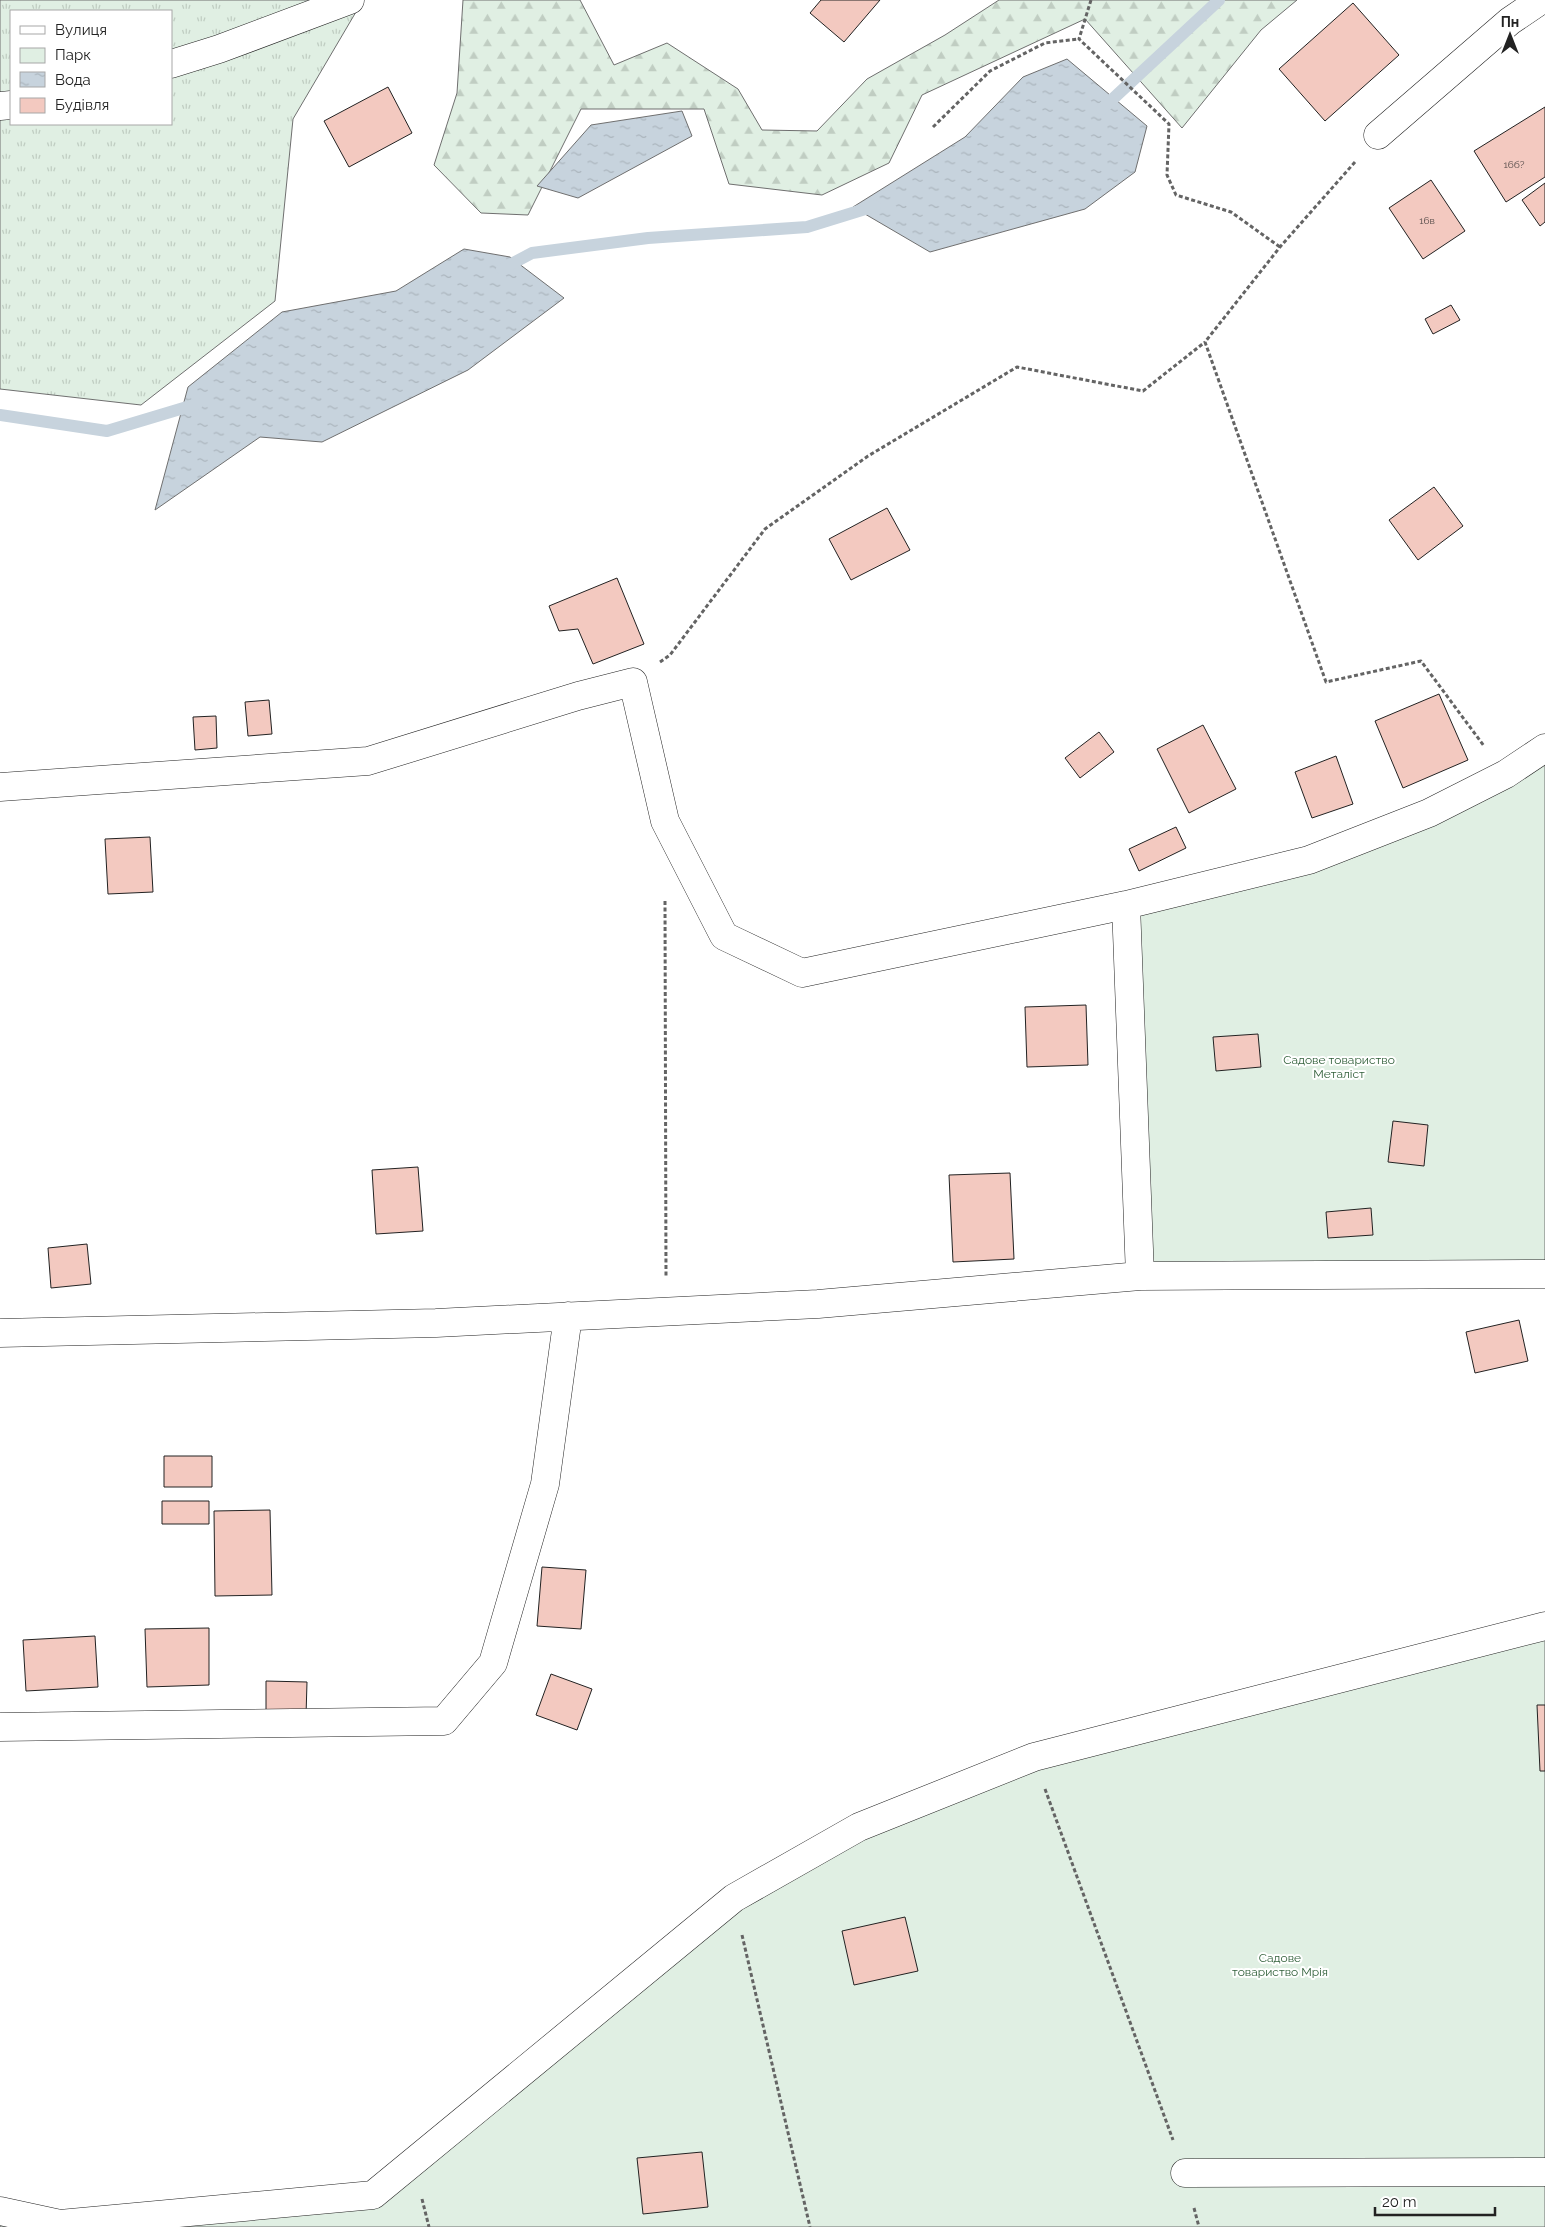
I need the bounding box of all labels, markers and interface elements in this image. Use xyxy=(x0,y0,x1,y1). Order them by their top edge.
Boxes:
legend xyxy=(10,10,172,125)
north arrow xyxy=(1485,10,1535,60)
text: Пн xyxy=(1501,14,1519,30)
text: Вулиця xyxy=(55,21,107,39)
text: Парк xyxy=(55,46,91,64)
text: Вода xyxy=(55,71,91,89)
text: Будівля xyxy=(55,96,109,114)
house number: 16б? xyxy=(1503,159,1525,170)
house number: 16в xyxy=(1419,215,1435,226)
park label: Садове товариство Металіст xyxy=(1283,1053,1395,1081)
park label: Садове товариство Мрія xyxy=(1232,1951,1328,1979)
scale bar xyxy=(1375,2184,1495,2216)
text: 20 m xyxy=(1382,2193,1417,2211)

